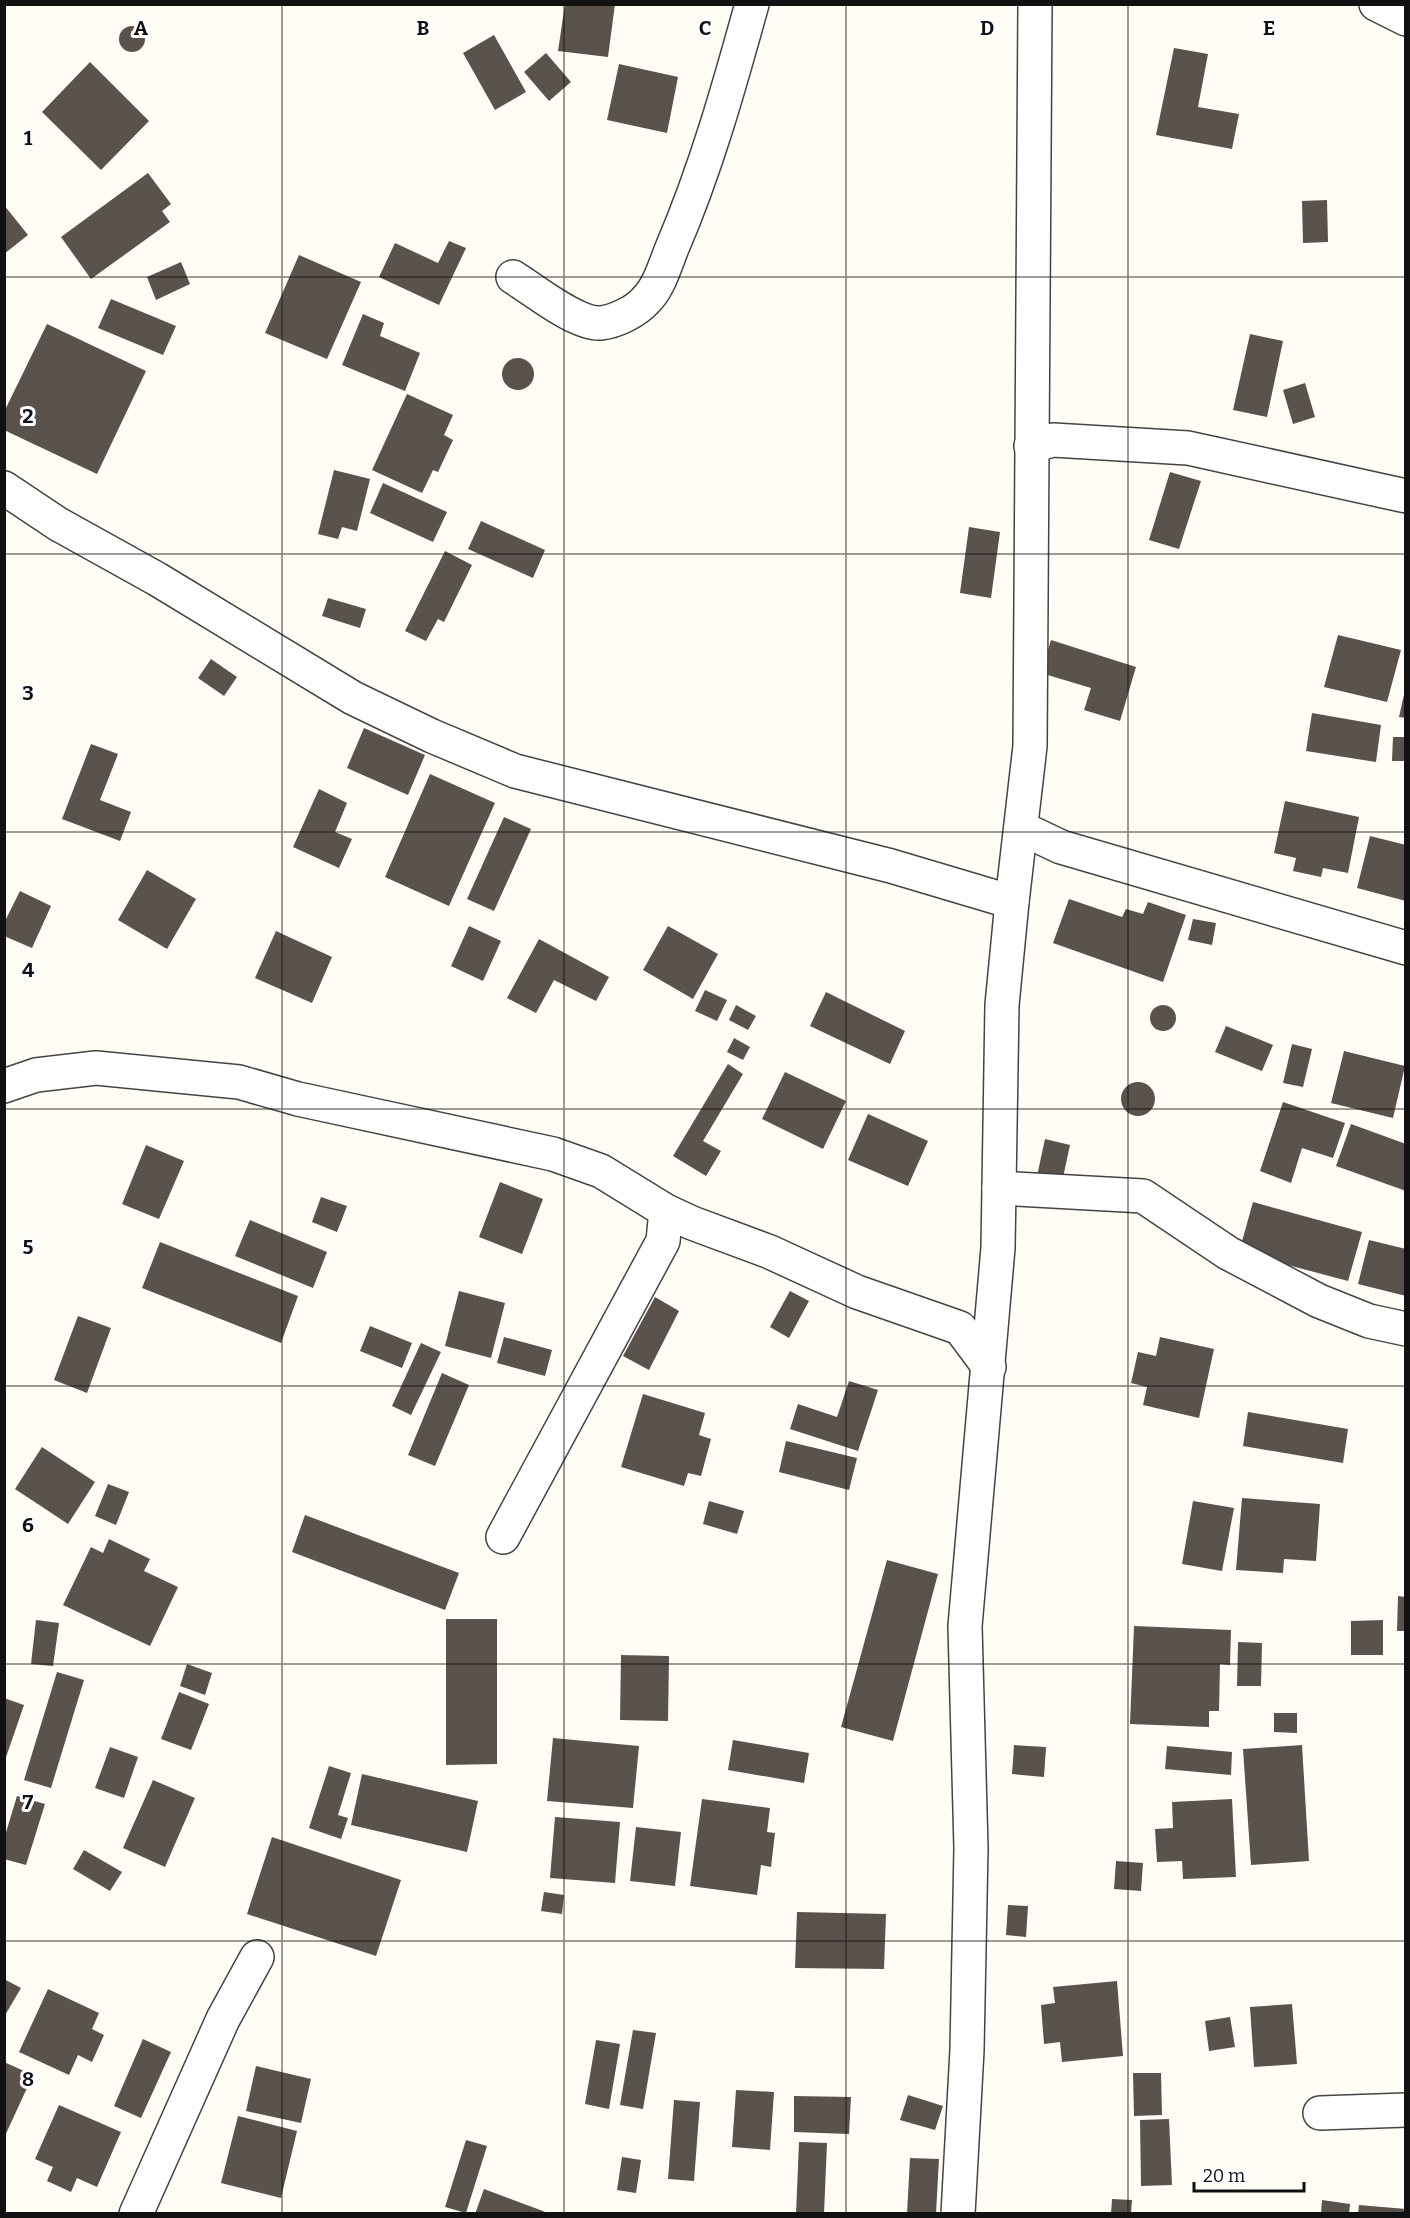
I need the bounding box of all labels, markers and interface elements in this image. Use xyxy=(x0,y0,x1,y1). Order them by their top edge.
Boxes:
text: A xyxy=(134,16,149,40)
text: B xyxy=(417,16,430,40)
text: C xyxy=(699,16,711,40)
text: D xyxy=(980,16,994,40)
text: E xyxy=(1263,16,1275,40)
text: 1 xyxy=(24,126,33,150)
text: 2 xyxy=(22,404,34,428)
text: 3 xyxy=(22,681,34,705)
text: 4 xyxy=(22,958,34,982)
text: 5 xyxy=(23,1235,34,1259)
text: 6 xyxy=(22,1513,34,1537)
text: 7 xyxy=(23,1790,34,1814)
text: 8 xyxy=(22,2067,34,2091)
scale bar xyxy=(1194,2155,1304,2193)
text: 20 m xyxy=(1203,2165,1245,2187)

